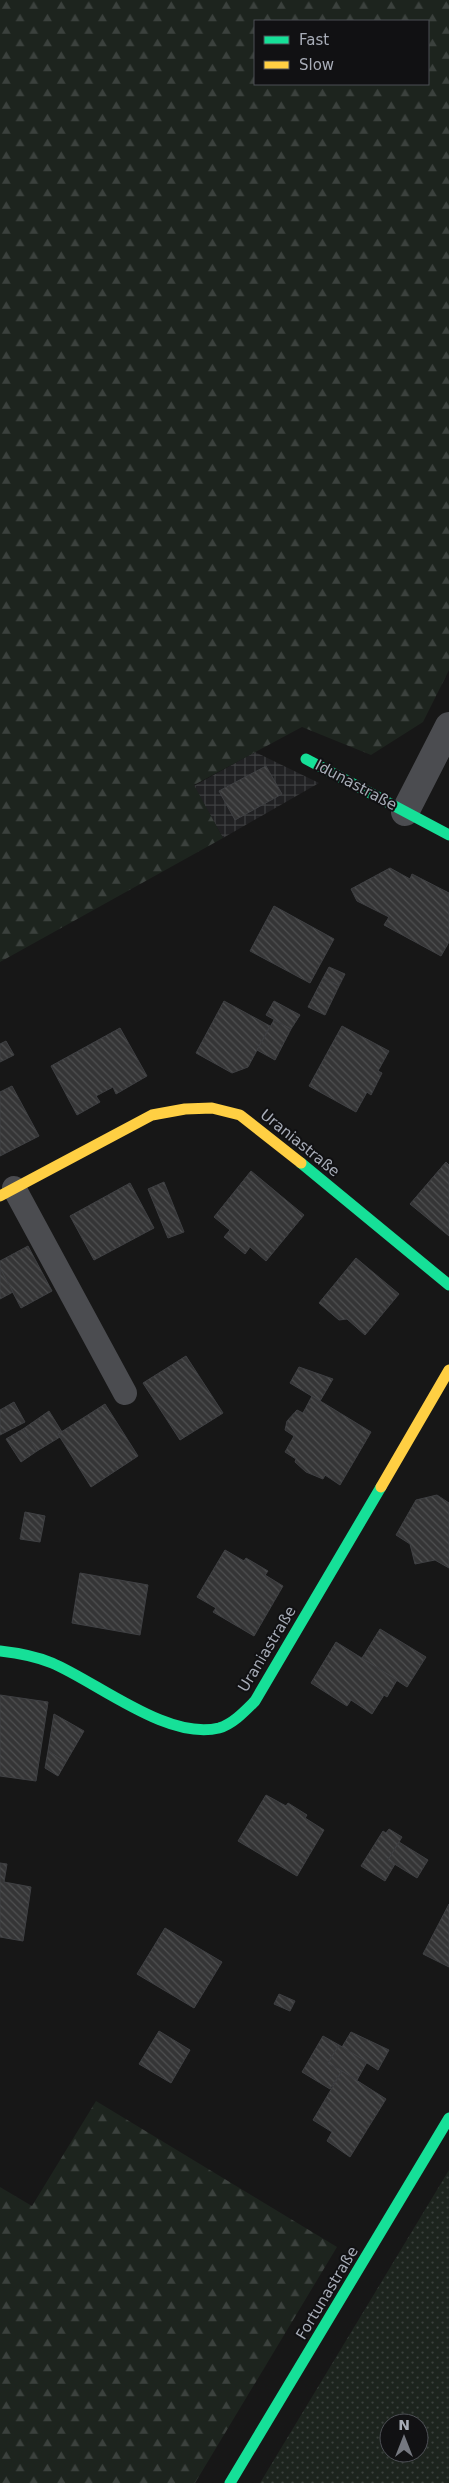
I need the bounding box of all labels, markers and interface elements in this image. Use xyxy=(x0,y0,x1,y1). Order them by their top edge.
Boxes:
legend xyxy=(254,20,429,85)
text: Fast xyxy=(299,31,329,49)
text: Slow xyxy=(299,56,334,74)
street label: Idunastraße xyxy=(312,756,400,814)
street label: Uraniastraße xyxy=(257,1106,343,1180)
street label: Uraniastraße xyxy=(234,1603,300,1695)
street label: Fortunastraße xyxy=(292,2243,362,2343)
north arrow xyxy=(379,2413,429,2463)
text: N xyxy=(398,2417,410,2433)

